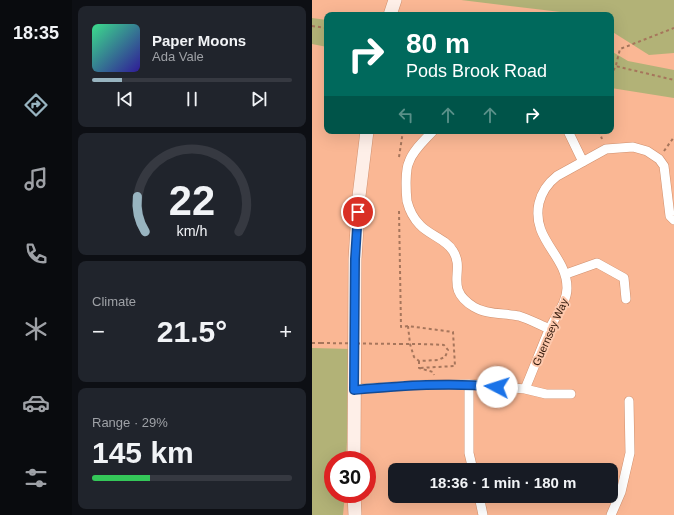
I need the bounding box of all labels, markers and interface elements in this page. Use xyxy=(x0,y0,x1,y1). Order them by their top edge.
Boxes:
text: 18:35 xyxy=(13,23,59,43)
icon: right xyxy=(340,28,392,80)
text: 80 m xyxy=(406,28,470,59)
text: Paper Moons xyxy=(152,32,246,49)
text: Ada Vale xyxy=(152,49,204,64)
text: Pods Brook Road xyxy=(406,61,547,81)
icon: previous xyxy=(114,88,136,110)
icon: pause xyxy=(181,88,203,110)
icon: next xyxy=(248,88,270,110)
icon: directions xyxy=(22,91,50,119)
icon: left xyxy=(395,104,417,126)
icon: ahead xyxy=(437,104,459,126)
icon: ahead xyxy=(479,104,501,126)
icon: right xyxy=(521,104,543,126)
icon: music xyxy=(22,165,50,193)
text: 22 xyxy=(169,177,215,224)
pin xyxy=(341,195,375,229)
icon: arrive xyxy=(347,201,369,223)
text: km/h xyxy=(177,222,208,238)
icon: phone xyxy=(22,240,50,268)
text: Climate xyxy=(92,294,136,309)
street label: Guernsey Way xyxy=(530,296,570,367)
icon: climate xyxy=(22,315,50,343)
text: 21.5° xyxy=(157,315,227,348)
text: − xyxy=(92,319,105,344)
text: + xyxy=(279,319,292,344)
position arrow xyxy=(476,366,518,408)
icon: car xyxy=(22,389,50,417)
text: Range · 29% xyxy=(92,415,168,430)
text: 145 km xyxy=(92,436,194,469)
speed limit sign: 30 xyxy=(324,451,376,503)
icon: filters xyxy=(22,464,50,492)
text: 18:36 · 1 min · 180 m xyxy=(430,474,576,491)

